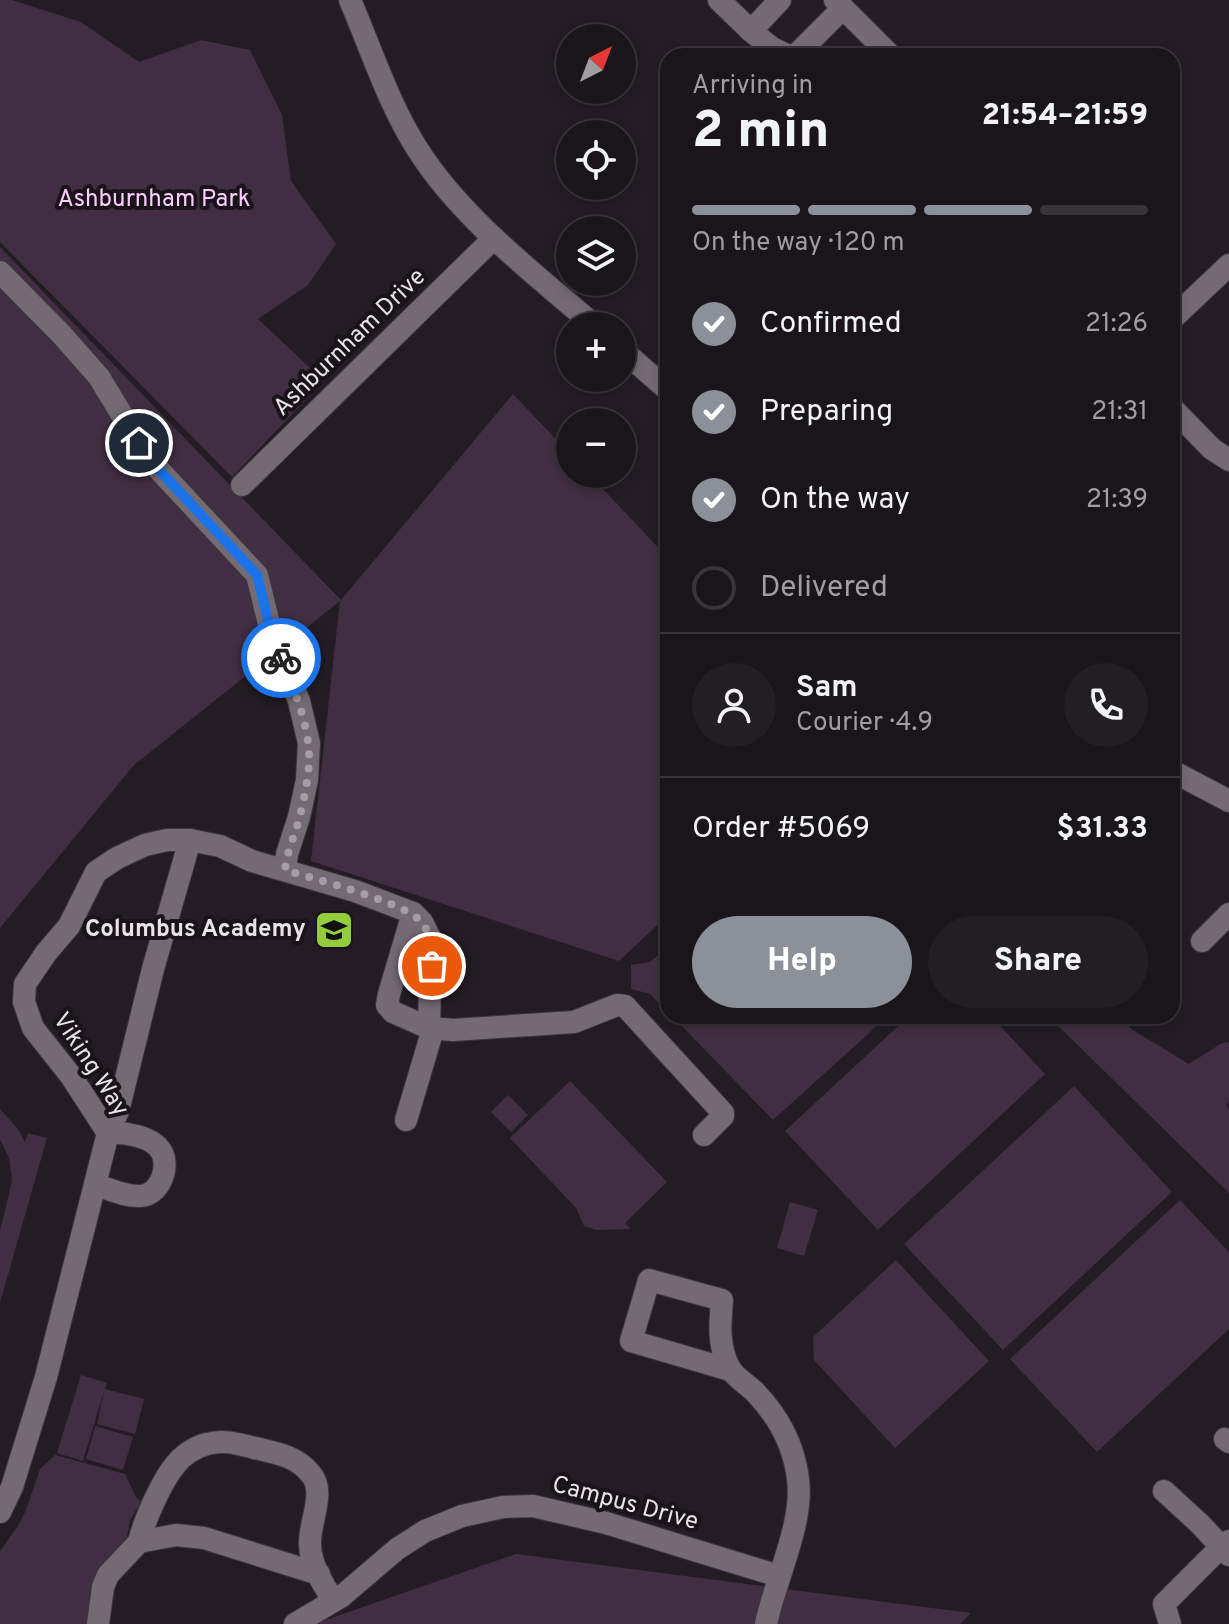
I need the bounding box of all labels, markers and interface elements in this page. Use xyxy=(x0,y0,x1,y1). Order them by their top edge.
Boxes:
north arrow xyxy=(556,24,636,104)
map controls xyxy=(556,24,636,488)
text: Arriving in xyxy=(692,70,813,103)
text: 21:54–21:59 xyxy=(982,98,1148,135)
text: 2 min xyxy=(692,100,830,166)
button: locate xyxy=(556,120,636,200)
park label: Ashburnham Park xyxy=(58,185,250,215)
button: layers xyxy=(556,216,636,296)
text: On the way · 120 m xyxy=(692,227,905,260)
street label: Ashburnham Drive xyxy=(268,263,432,423)
icon: check xyxy=(692,302,736,346)
text: Confirmed xyxy=(760,306,902,343)
text: 21:26 xyxy=(1085,308,1148,341)
button: + xyxy=(556,312,636,392)
icon: check xyxy=(692,390,736,434)
text: Preparing xyxy=(760,394,893,431)
text: 21:31 xyxy=(1091,396,1148,429)
button: − xyxy=(556,408,636,488)
pin xyxy=(105,409,173,477)
icon: home xyxy=(117,421,161,465)
icon: check xyxy=(692,478,736,522)
text: On the way xyxy=(760,482,910,519)
text: 21:39 xyxy=(1086,484,1148,517)
text: Delivered xyxy=(760,570,888,607)
courier xyxy=(241,618,321,698)
icon: bike xyxy=(259,636,303,680)
button: person xyxy=(692,663,776,747)
button: phone xyxy=(1064,663,1148,747)
text: Sam xyxy=(796,670,858,707)
text: Courier · 4.9 xyxy=(796,707,933,740)
text: Order #5069 xyxy=(692,811,870,848)
text: $31.33 xyxy=(1057,811,1148,848)
school or university icon: Columbus Academy xyxy=(313,909,355,951)
place label: Columbus Academy xyxy=(85,915,306,945)
button: Help xyxy=(692,916,912,1008)
button: Share xyxy=(928,916,1148,1008)
pin xyxy=(398,932,466,1000)
icon: bag xyxy=(410,944,454,988)
street label: Viking Way xyxy=(45,1007,135,1123)
street label: Campus Drive xyxy=(549,1470,701,1538)

